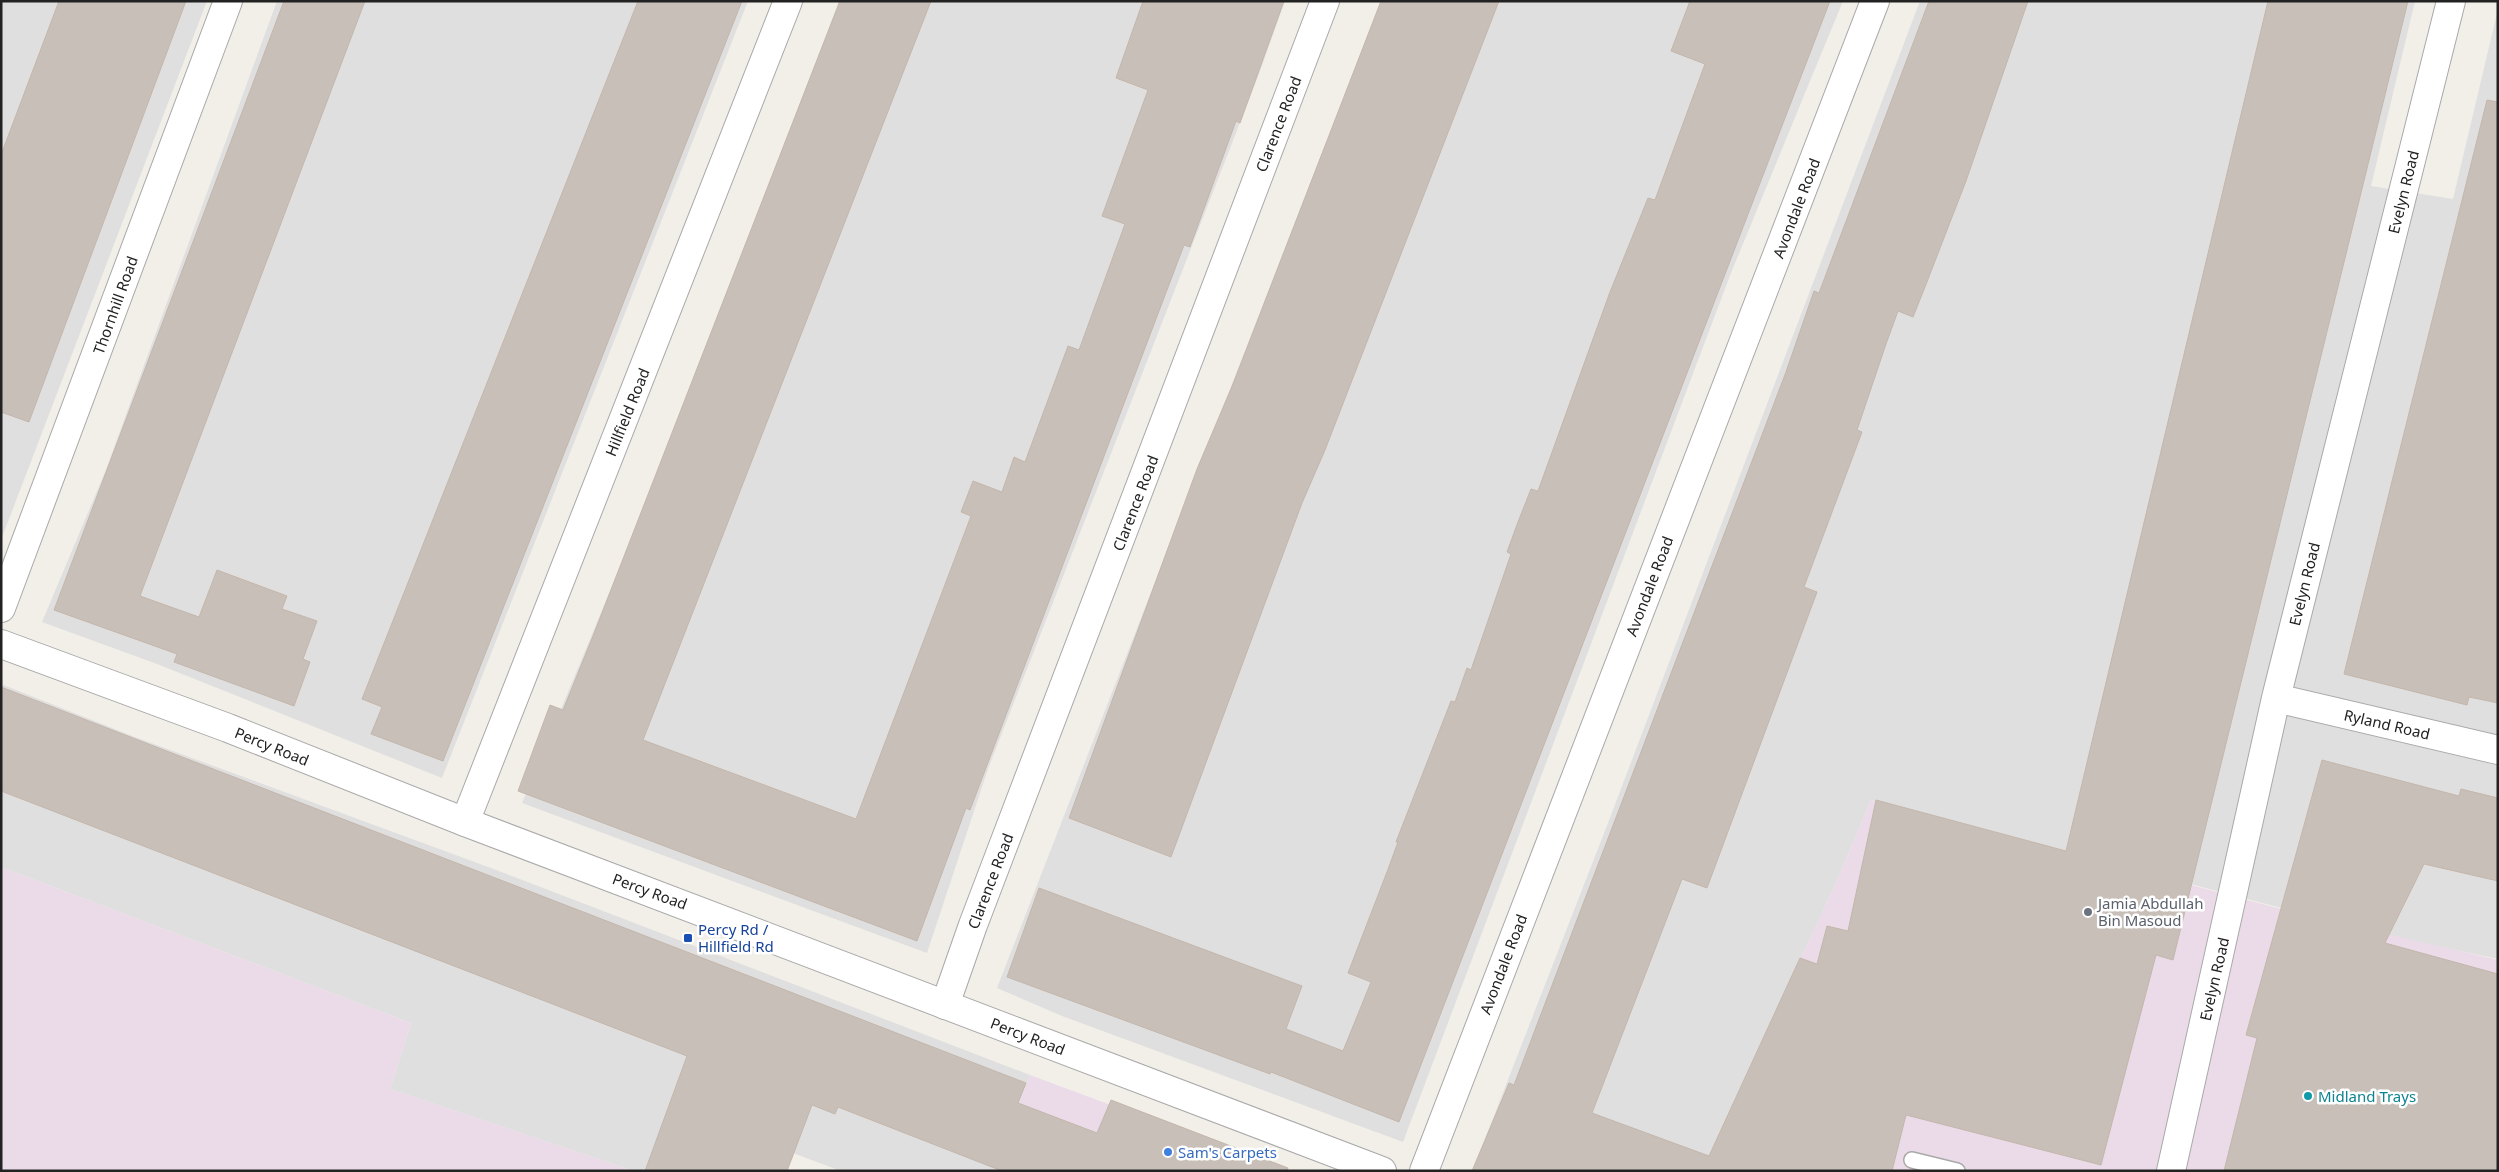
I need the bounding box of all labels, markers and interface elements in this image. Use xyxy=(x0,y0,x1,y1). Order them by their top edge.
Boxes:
street label: Clarence Road xyxy=(1251,73,1305,175)
street label: Evelyn Road xyxy=(2383,148,2423,236)
street label: Avondale Road xyxy=(1768,155,1824,261)
street label: Thornhill Road xyxy=(88,253,142,357)
street label: Hillfield Road xyxy=(600,365,654,459)
street label: Clarence Road xyxy=(1108,452,1162,554)
street label: Avondale Road xyxy=(1621,533,1677,639)
street label: Evelyn Road xyxy=(2284,540,2324,628)
street label: Ryland Road xyxy=(2342,704,2432,744)
street label: Percy Road xyxy=(232,722,312,770)
street label: Clarence Road xyxy=(963,830,1017,932)
street label: Percy Road xyxy=(610,868,690,914)
place label: Jamia Abdullah Bin Masoud xyxy=(2096,893,2203,930)
marker: Jamia Abdullah Bin Masoud xyxy=(2082,906,2094,918)
street label: Avondale Road xyxy=(1475,911,1531,1017)
place label: Percy Rd / Hillfield Rd xyxy=(698,919,774,956)
marker: Percy Rd / Hillfield Rd xyxy=(682,932,694,944)
street label: Evelyn Road xyxy=(2195,935,2233,1023)
street label: Percy Road xyxy=(988,1013,1068,1059)
place label: Midland Trays xyxy=(2318,1086,2416,1106)
marker: Midland Trays xyxy=(2302,1090,2314,1102)
place label: Sam's Carpets xyxy=(1178,1142,1277,1162)
marker: Sam's Carpets xyxy=(1162,1146,1174,1158)

